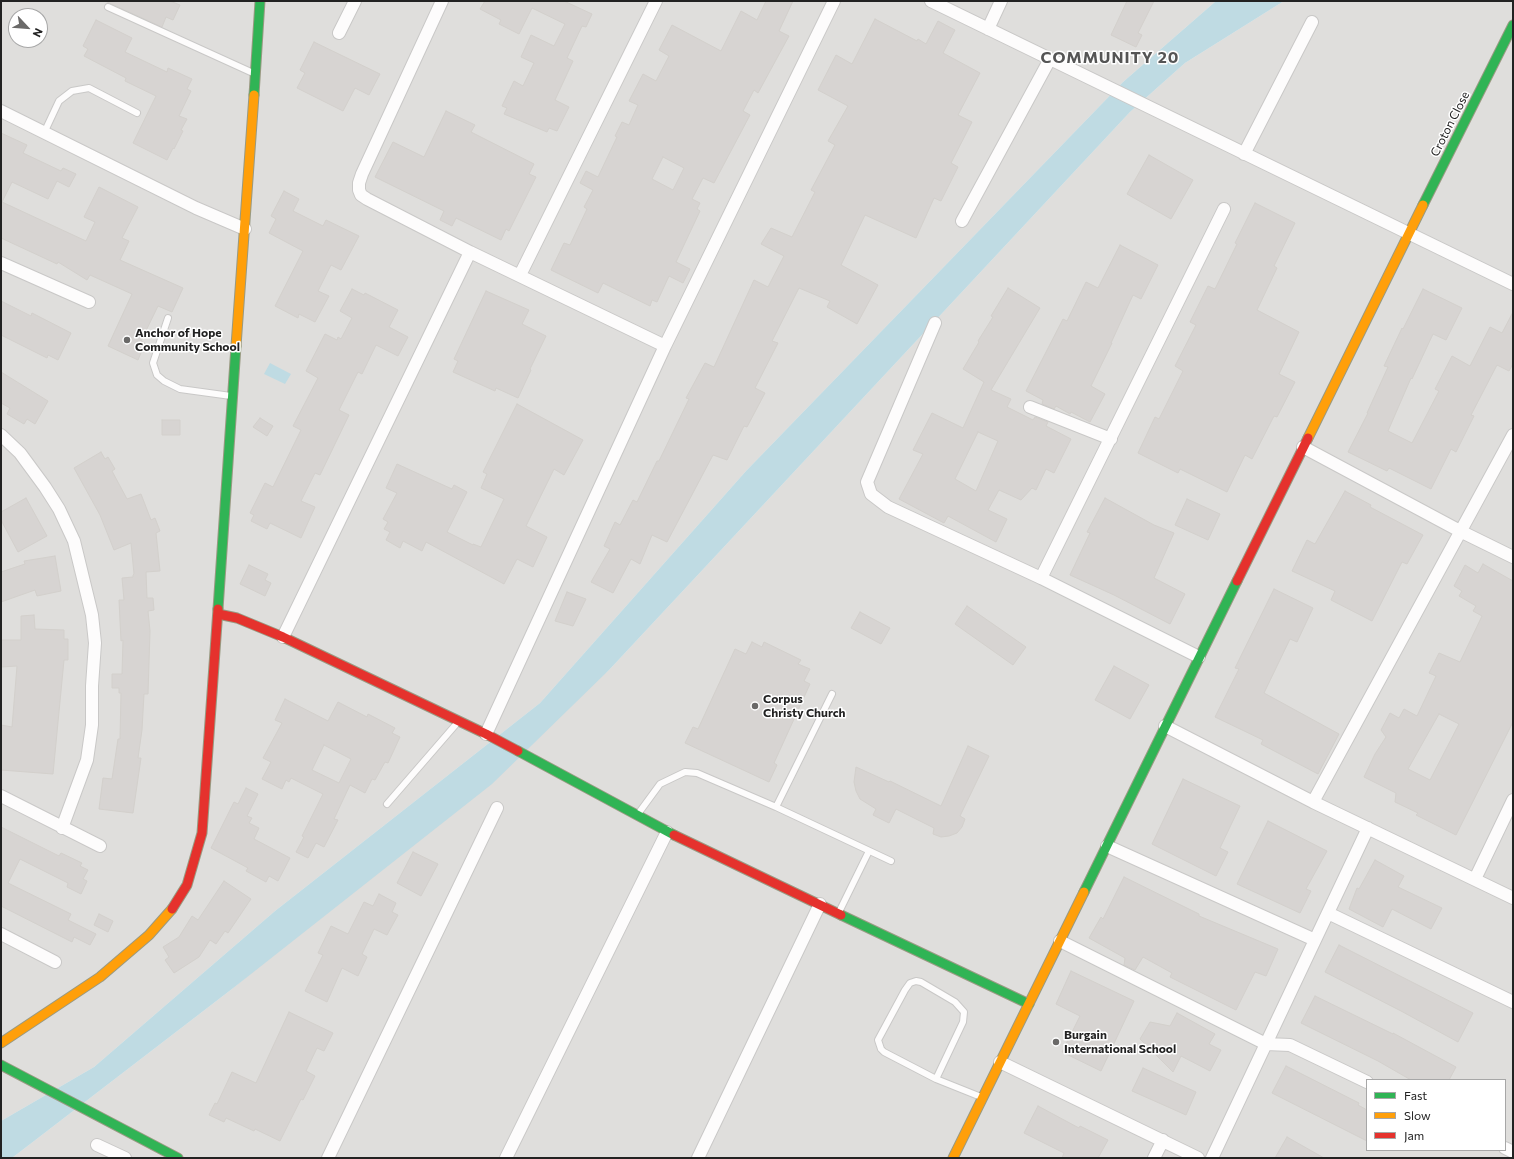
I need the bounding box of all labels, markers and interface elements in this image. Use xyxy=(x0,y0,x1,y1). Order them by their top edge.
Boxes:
north arrow xyxy=(8,8,48,48)
text: N xyxy=(31,26,46,40)
district label: COMMUNITY 20 xyxy=(1041,48,1179,68)
street label: Croton Close xyxy=(1427,89,1473,159)
place label: Anchor of Hope Community School xyxy=(135,326,240,354)
marker: Anchor of Hope Community School xyxy=(122,335,132,345)
place label: Corpus Christy Church xyxy=(763,692,845,720)
marker: Corpus Christy Church xyxy=(750,701,760,711)
place label: Burgain International School xyxy=(1064,1028,1176,1056)
marker: Burgain International School xyxy=(1051,1037,1061,1047)
legend xyxy=(1366,1079,1506,1151)
text: Fast xyxy=(1404,1088,1427,1102)
text: Slow xyxy=(1404,1108,1431,1122)
text: Jam xyxy=(1404,1128,1424,1142)

